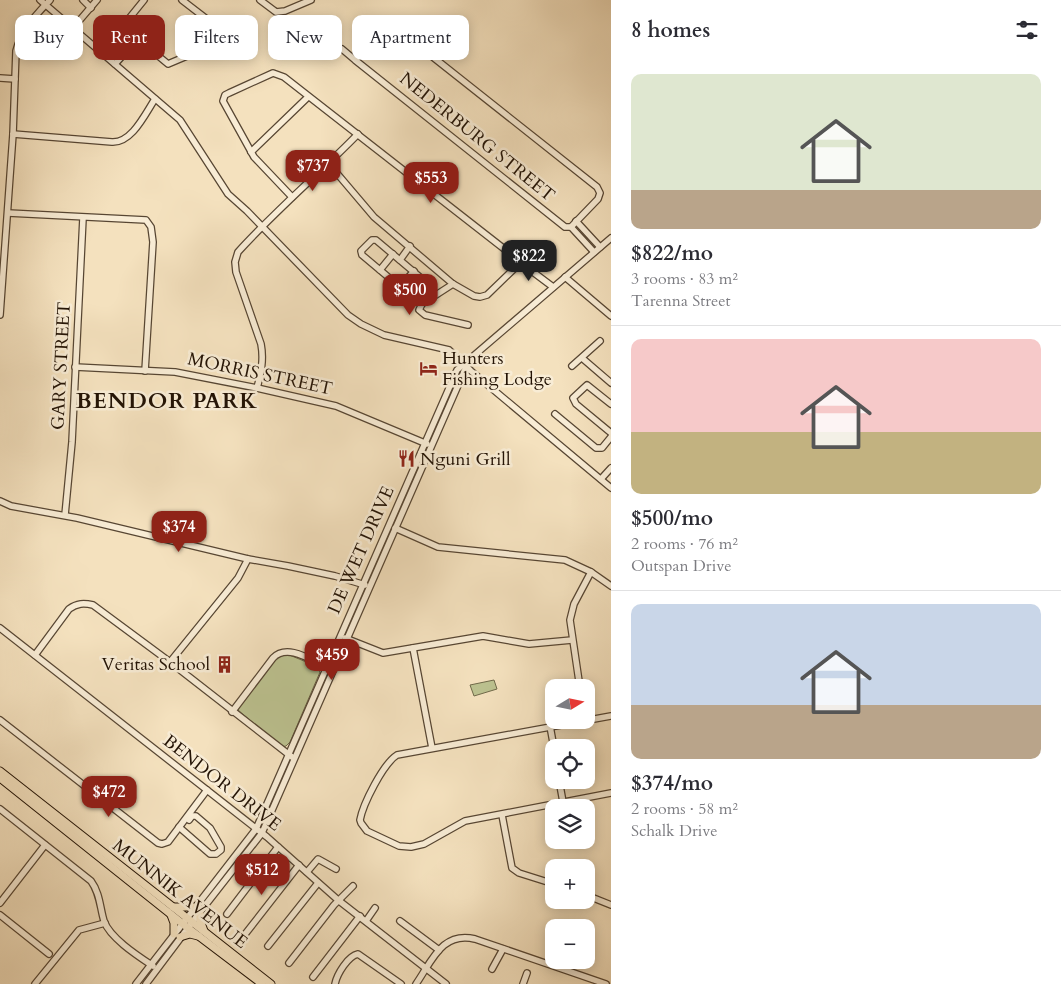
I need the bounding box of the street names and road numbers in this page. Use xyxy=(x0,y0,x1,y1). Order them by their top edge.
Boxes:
street label: NEDERBURG STREET xyxy=(394,66,560,208)
street label: GARY STREET xyxy=(45,301,77,431)
street label: MORRIS STREET xyxy=(185,346,335,402)
street label: DE WET DRIVE xyxy=(322,482,400,618)
street label: BENDOR DRIVE xyxy=(158,729,286,837)
street label: MUNNIK AVENUE xyxy=(107,833,253,955)

